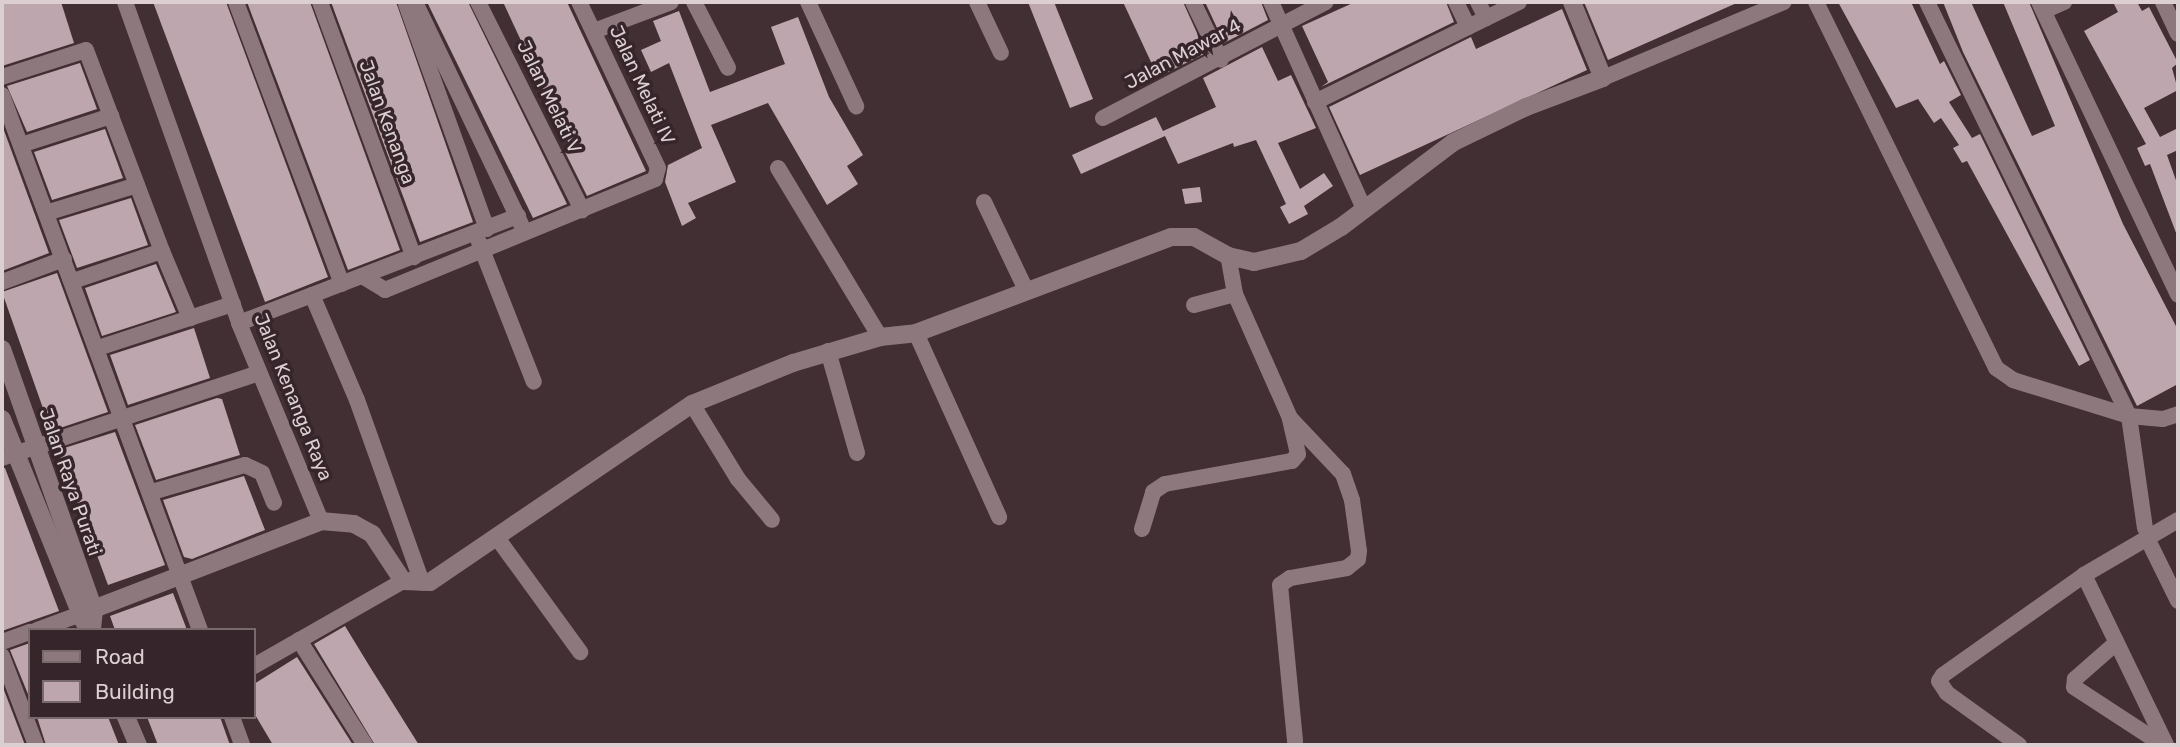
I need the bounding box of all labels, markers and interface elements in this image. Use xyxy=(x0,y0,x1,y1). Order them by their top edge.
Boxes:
street label: Jalan Mawar 4 xyxy=(1121,14,1245,94)
street label: Jalan Melati IV xyxy=(604,22,680,148)
street label: Jalan Melati V xyxy=(512,36,586,158)
street label: Jalan Kenanga xyxy=(354,57,420,187)
street label: Jalan Kenanga Raya xyxy=(249,310,337,484)
street label: Jalan Raya Purati xyxy=(34,405,106,559)
legend xyxy=(28,628,256,719)
text: Road xyxy=(95,644,145,669)
text: Building xyxy=(95,679,175,704)

